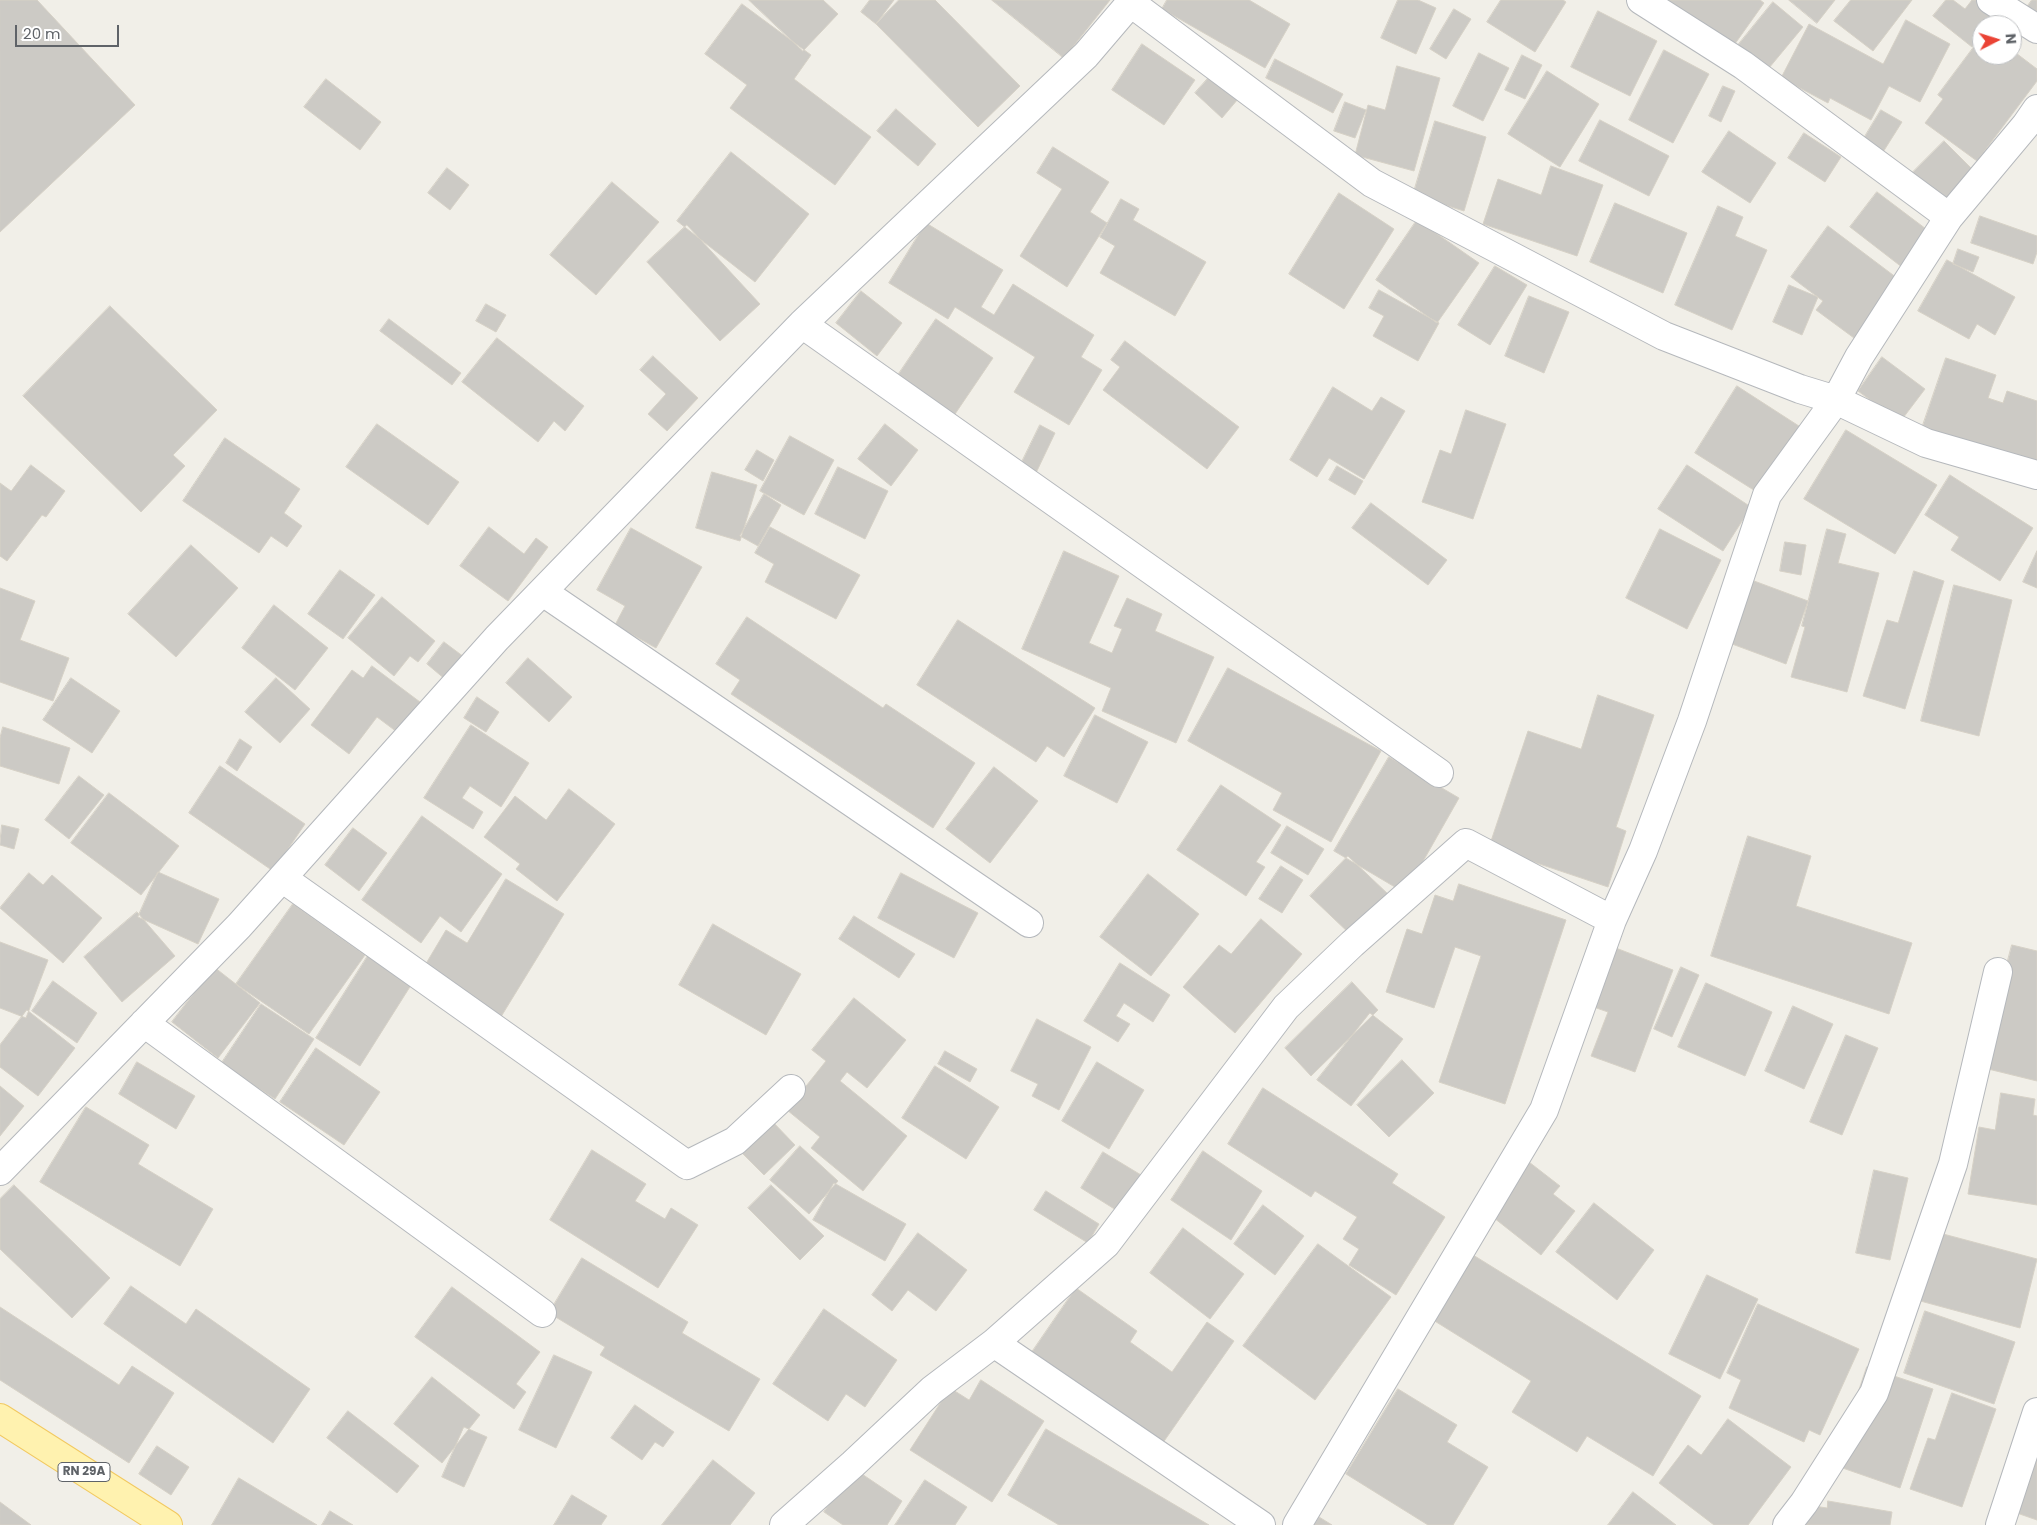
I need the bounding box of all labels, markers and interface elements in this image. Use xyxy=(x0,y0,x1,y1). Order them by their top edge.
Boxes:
scale bar xyxy=(18,15,121,47)
north arrow xyxy=(1972,15,2022,65)
text: 20 m xyxy=(23,23,61,44)
text: N xyxy=(2001,33,2021,45)
road number: RN 29A xyxy=(58,1462,110,1481)

